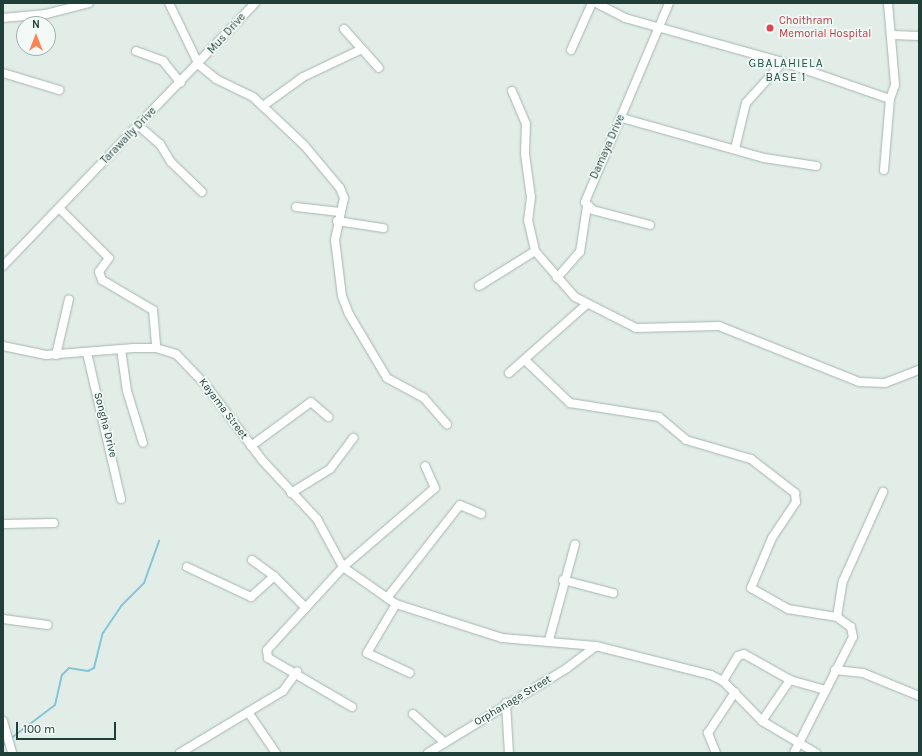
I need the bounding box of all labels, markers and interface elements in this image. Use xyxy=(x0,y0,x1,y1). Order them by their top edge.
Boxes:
street label: Mus Drive xyxy=(205,11,249,57)
place label: Choithram Memorial Hospital xyxy=(779,15,871,41)
north arrow xyxy=(16,16,56,56)
text: N xyxy=(32,18,40,31)
marker: Choithram Memorial Hospital xyxy=(764,22,776,34)
district label: GBALAHIELA BASE 1 xyxy=(748,57,824,85)
street label: Tarawally Drive xyxy=(98,105,160,167)
street label: Damaya Drive xyxy=(588,113,628,181)
street label: Kayama Street xyxy=(196,376,250,442)
street label: Songha Drive xyxy=(91,391,119,459)
street label: Orphanage Street xyxy=(472,673,554,729)
scale bar xyxy=(18,714,118,740)
text: 100 m xyxy=(23,722,55,736)

